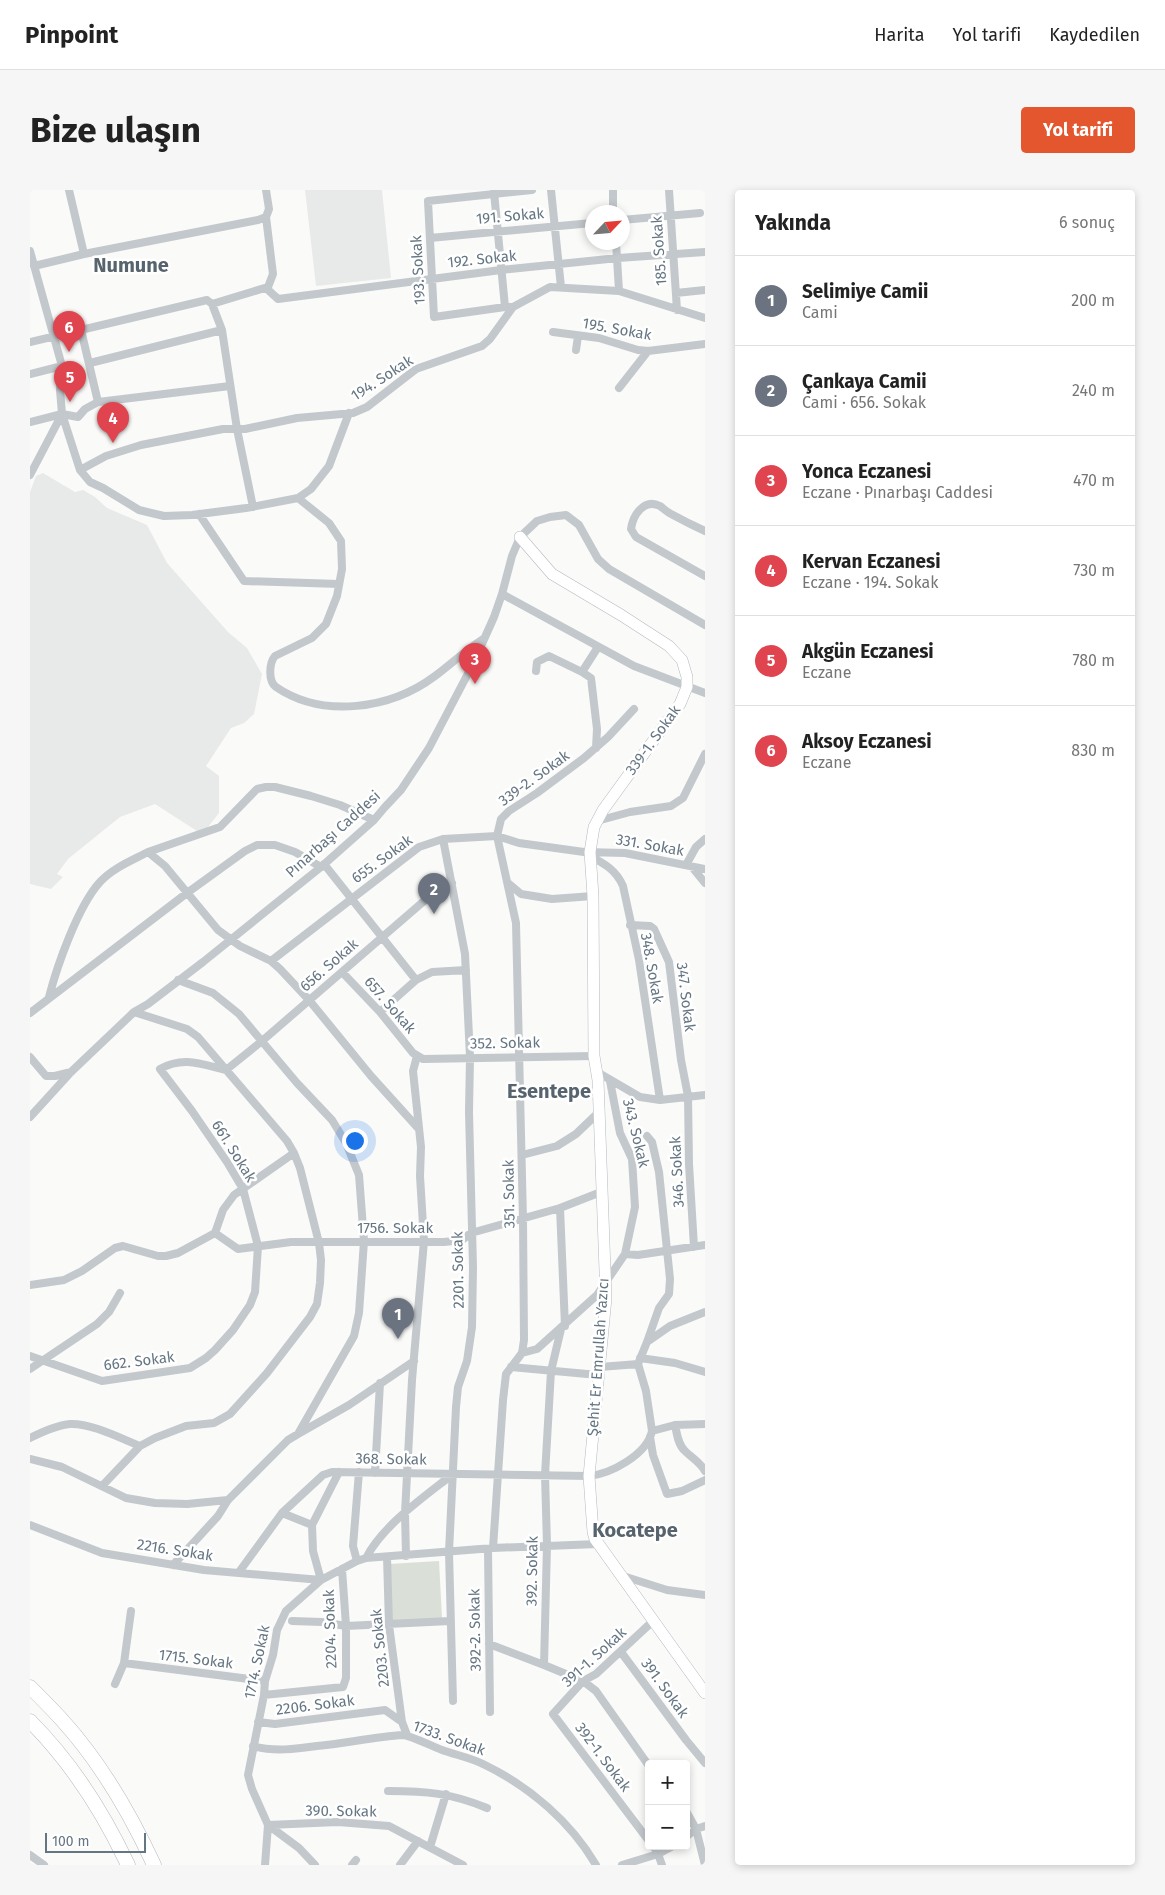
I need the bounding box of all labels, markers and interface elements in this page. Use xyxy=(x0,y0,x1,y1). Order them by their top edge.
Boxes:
text: Pinpoint xyxy=(25,21,118,49)
text: Harita xyxy=(874,24,925,46)
text: Yol tarifi xyxy=(953,24,1021,46)
text: Kaydedilen xyxy=(1049,24,1140,46)
button: Yol tarifi xyxy=(1021,107,1135,153)
text: Bize ulaşın xyxy=(30,109,201,151)
street label: 191. Sokak xyxy=(475,204,545,228)
north arrow xyxy=(585,205,630,250)
text: Yakında xyxy=(755,210,831,236)
text: 6 sonuç xyxy=(1059,213,1115,232)
street label: 185. Sokak xyxy=(648,215,670,287)
street label: 193. Sokak xyxy=(407,235,429,305)
street label: 192. Sokak xyxy=(447,246,518,272)
district label: Numune xyxy=(93,253,169,277)
text: Selimiye Camii xyxy=(802,280,928,303)
text: 1 xyxy=(767,291,775,310)
text: 200 m xyxy=(1071,291,1115,310)
text: Cami xyxy=(802,303,838,322)
pin: 6 xyxy=(53,311,85,352)
street label: 195. Sokak xyxy=(581,314,653,344)
street label: 194. Sokak xyxy=(348,351,417,405)
pin: 5 xyxy=(54,361,86,402)
text: Çankaya Camii xyxy=(802,370,927,393)
text: 2 xyxy=(767,381,775,400)
text: 240 m xyxy=(1072,381,1115,400)
text: Cami · 656. Sokak xyxy=(802,393,926,412)
pin: 4 xyxy=(97,402,129,443)
text: Yonca Eczanesi xyxy=(802,460,931,483)
text: 3 xyxy=(767,471,775,490)
text: 470 m xyxy=(1073,471,1115,490)
text: Eczane · Pınarbaşı Caddesi xyxy=(802,483,993,502)
text: Kervan Eczanesi xyxy=(802,550,941,573)
text: 4 xyxy=(766,561,776,580)
text: 730 m xyxy=(1073,561,1115,580)
text: Eczane · 194. Sokak xyxy=(802,573,938,592)
text: Akgün Eczanesi xyxy=(802,640,934,663)
pin: 3 xyxy=(459,643,491,684)
text: 5 xyxy=(767,651,775,670)
text: 780 m xyxy=(1073,651,1115,670)
text: Eczane xyxy=(802,663,851,682)
street label: 339-1. Sokak xyxy=(622,701,685,778)
text: Aksoy Eczanesi xyxy=(802,730,932,753)
text: 6 xyxy=(766,741,776,760)
text: 830 m xyxy=(1071,741,1115,760)
street label: 339-2. Sokak xyxy=(495,746,573,810)
text: Eczane xyxy=(802,753,851,772)
street label: Pınarbaşı Caddesi xyxy=(282,787,384,881)
street label: 331. Sokak xyxy=(615,830,686,860)
street label: 655. Sokak xyxy=(348,831,416,887)
pin: 2 xyxy=(418,873,450,914)
street label: 348. Sokak xyxy=(637,931,667,1005)
street label: 656. Sokak xyxy=(296,935,362,995)
street label: 347. Sokak xyxy=(673,961,699,1033)
street label: 657. Sokak xyxy=(360,973,420,1037)
street label: 352. Sokak xyxy=(470,1033,540,1053)
district label: Esentepe xyxy=(507,1079,591,1103)
street label: 343. Sokak xyxy=(619,1097,653,1170)
street label: 661. Sokak xyxy=(208,1117,260,1186)
your location xyxy=(342,1128,368,1154)
street label: 346. Sokak xyxy=(666,1136,688,1208)
street label: 351. Sokak xyxy=(499,1159,519,1228)
street label: 1756. Sokak xyxy=(357,1219,433,1237)
street label: 2201. Sokak xyxy=(448,1231,468,1309)
street label: Şehit Er Emrullah Yazıcı xyxy=(583,1277,613,1437)
pin: 1 xyxy=(382,1298,414,1339)
street label: 662. Sokak xyxy=(103,1348,176,1374)
street label: 368. Sokak xyxy=(355,1449,427,1469)
district label: Kocatepe xyxy=(592,1518,678,1542)
street label: 2216. Sokak xyxy=(136,1535,215,1565)
street label: 392. Sokak xyxy=(522,1535,542,1606)
street label: 392-2. Sokak xyxy=(465,1588,485,1671)
street label: 2204. Sokak xyxy=(320,1589,340,1669)
street label: 2203. Sokak xyxy=(367,1608,393,1688)
street label: 1714. Sokak xyxy=(240,1623,274,1701)
street label: 391-1. Sokak xyxy=(558,1623,630,1691)
street label: 1715. Sokak xyxy=(158,1646,234,1673)
street label: 391. Sokak xyxy=(637,1655,693,1722)
street label: 2206. Sokak xyxy=(275,1691,356,1719)
street label: 1733. Sokak xyxy=(410,1717,488,1760)
street label: 392-1. Sokak xyxy=(571,1719,635,1795)
map controls xyxy=(645,1760,690,1850)
button: + xyxy=(645,1760,690,1805)
street label: 390. Sokak xyxy=(305,1801,377,1821)
button: − xyxy=(645,1805,690,1850)
scale bar xyxy=(45,1830,146,1853)
text: 100 m xyxy=(52,1833,89,1850)

